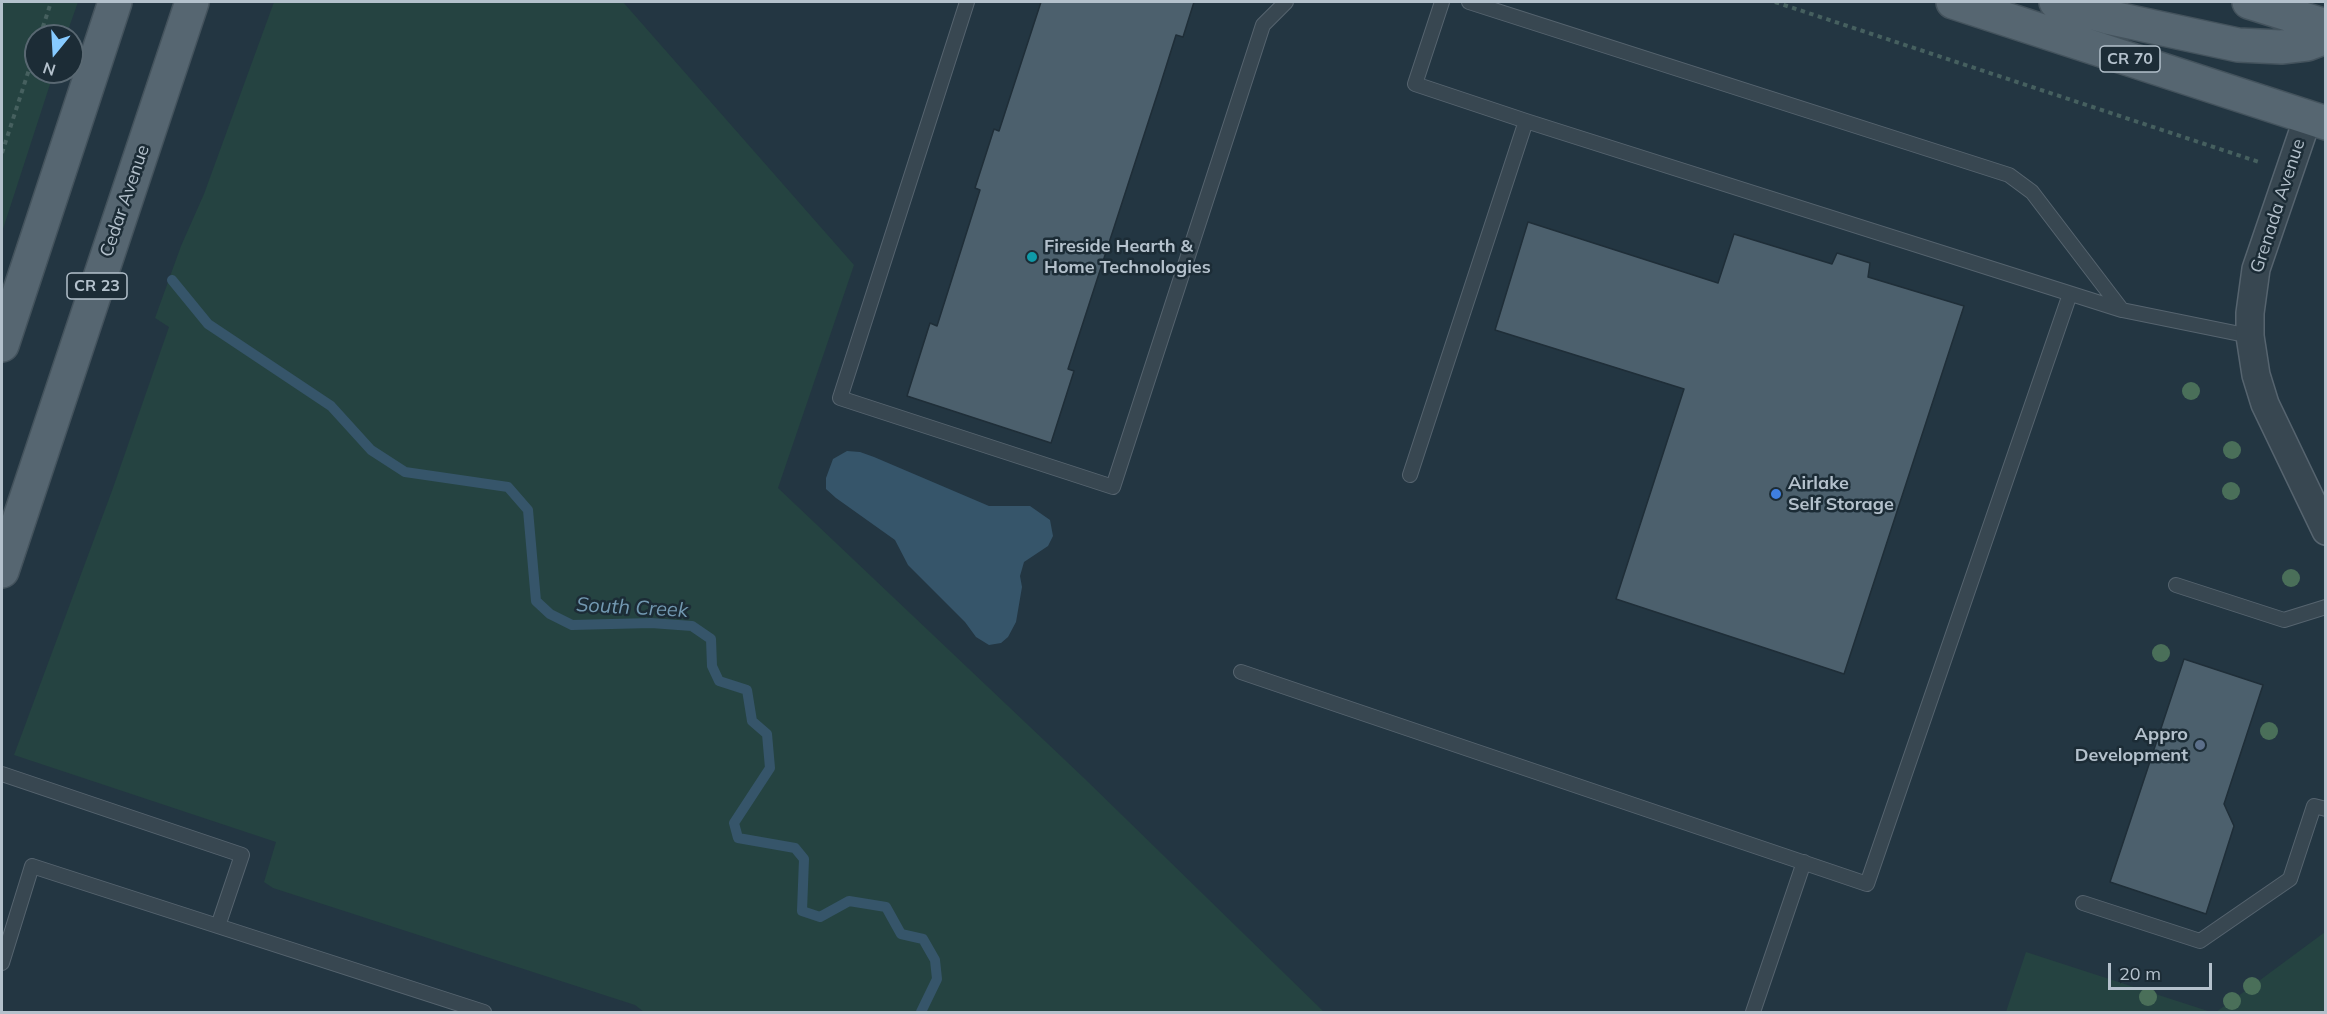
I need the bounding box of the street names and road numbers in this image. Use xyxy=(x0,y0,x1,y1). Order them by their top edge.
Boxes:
road number: CR 70 xyxy=(2100,46,2160,72)
street label: Grenada Avenue xyxy=(2246,136,2310,276)
street label: Cedar Avenue xyxy=(96,142,154,260)
road number: CR 23 xyxy=(67,273,127,299)

